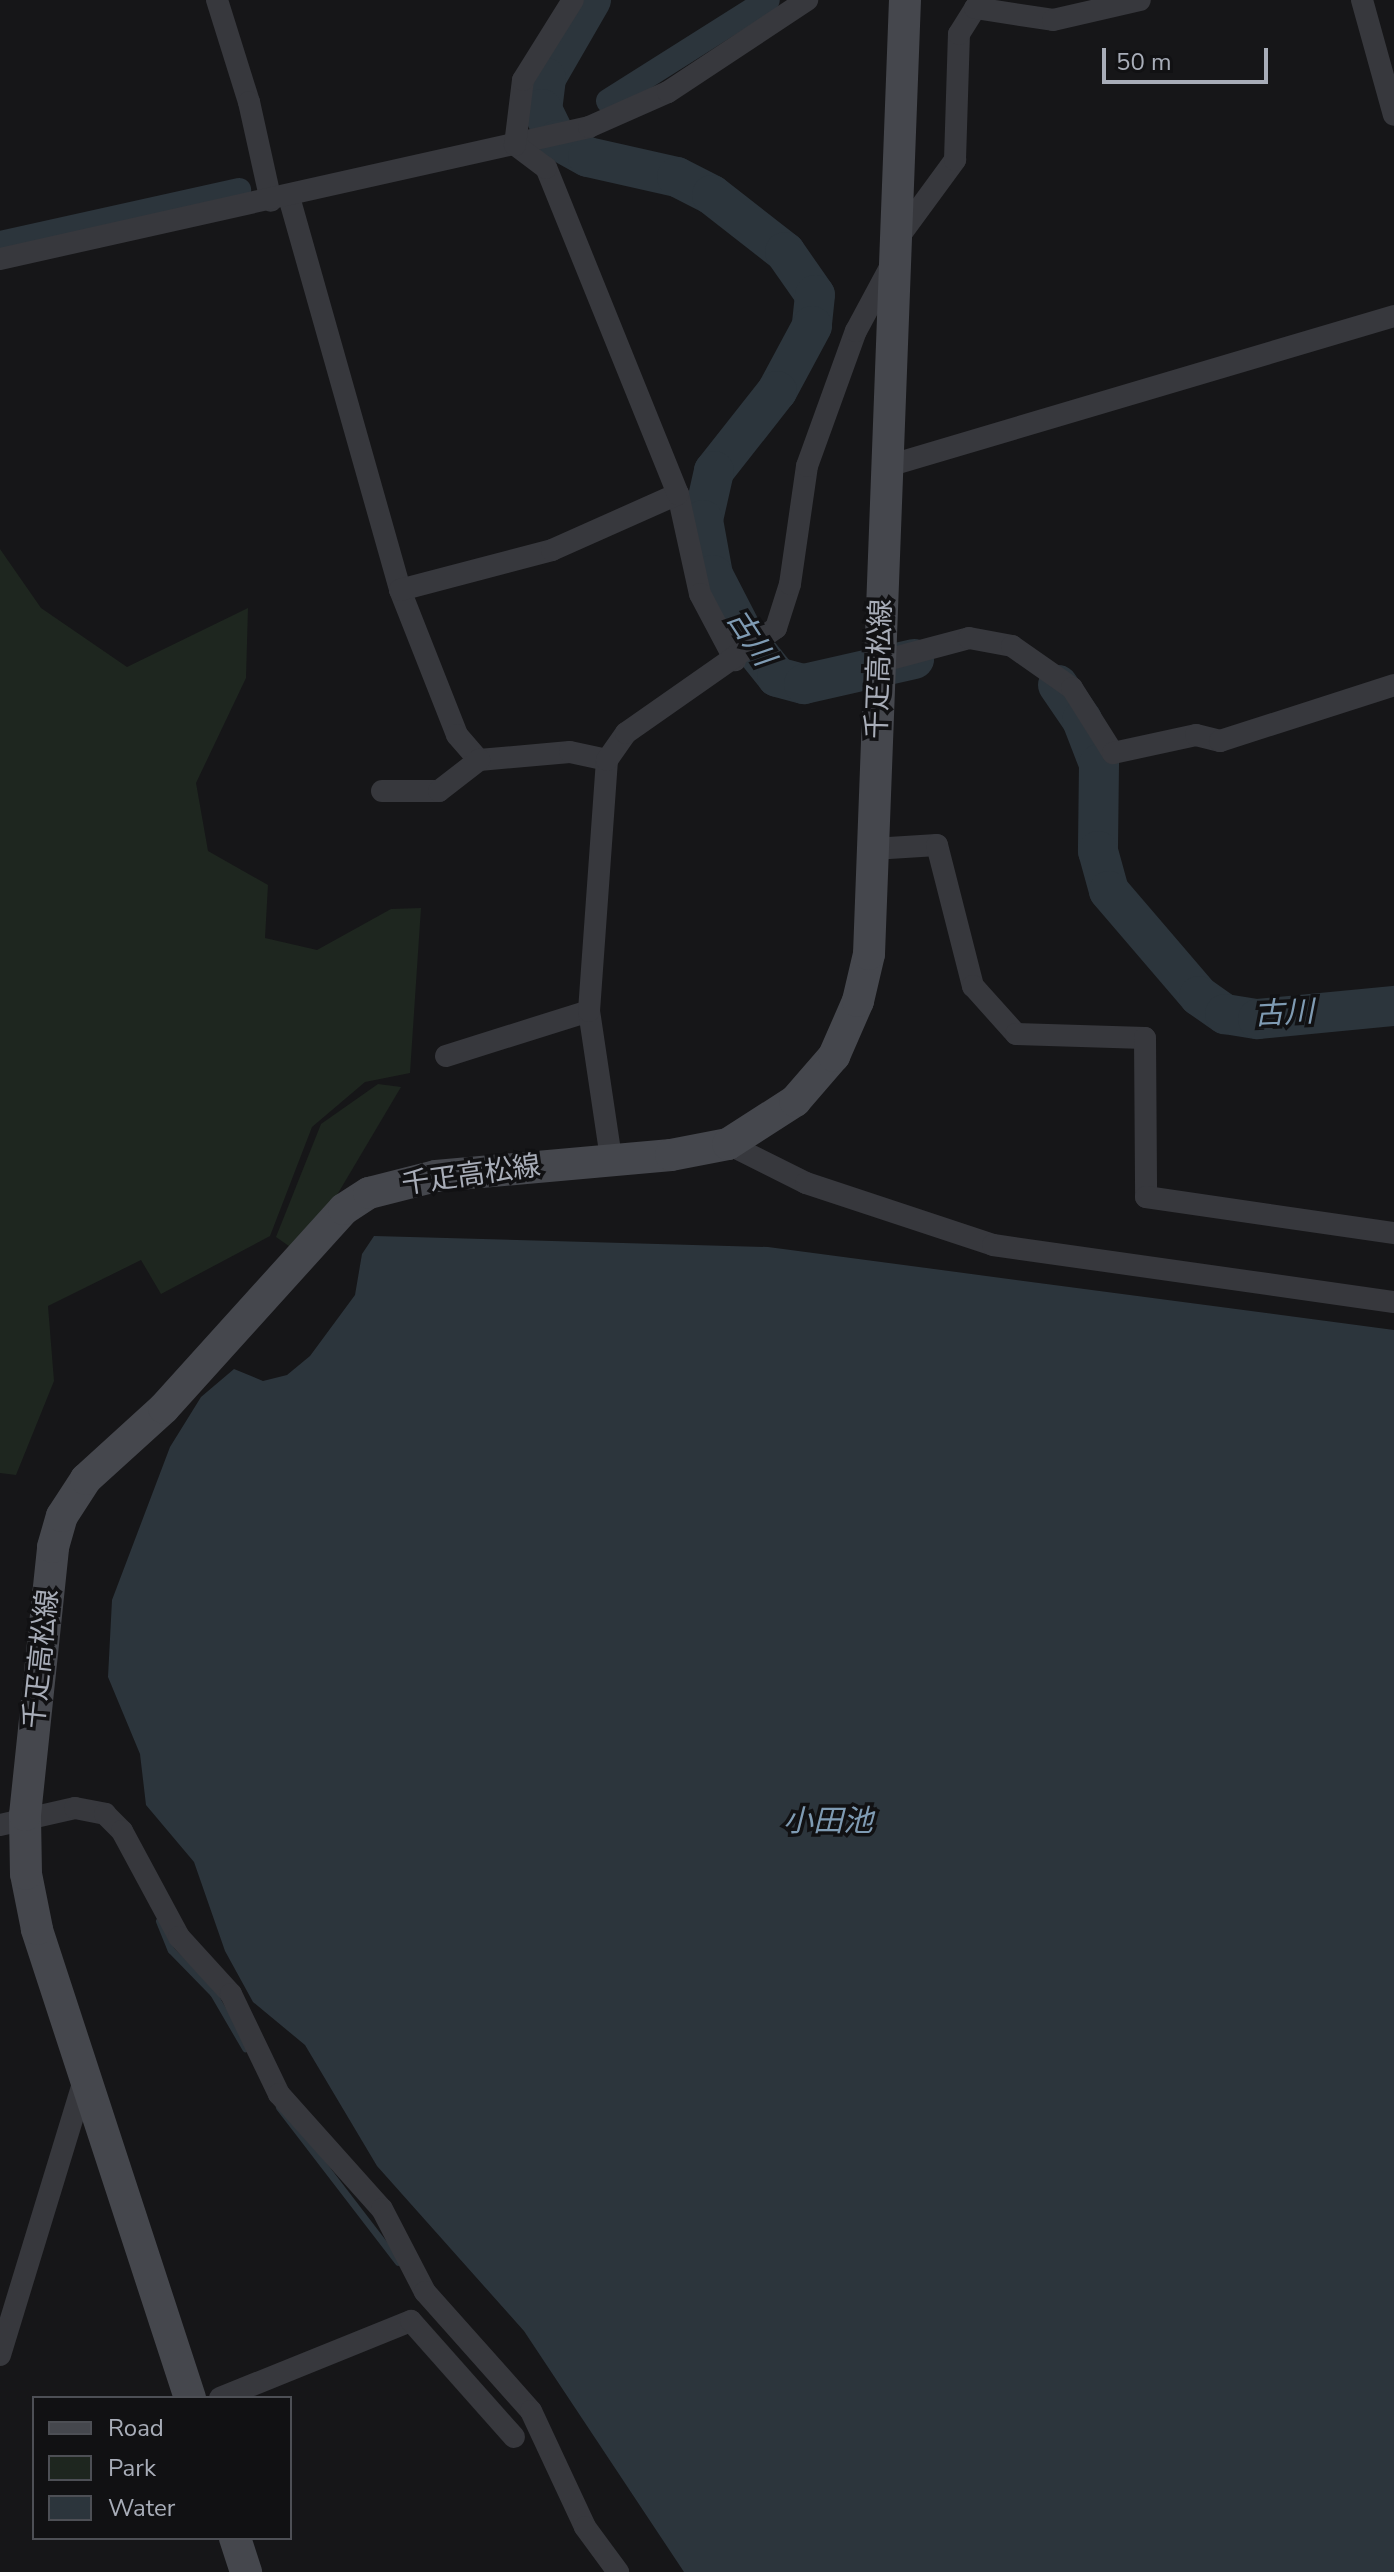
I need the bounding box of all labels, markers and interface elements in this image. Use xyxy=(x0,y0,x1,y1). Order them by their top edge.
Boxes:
scale bar xyxy=(1106,32,1272,82)
text: 50 m xyxy=(1116,46,1172,78)
street label: 千疋高松線 xyxy=(860,598,898,740)
water label: 古川 xyxy=(719,603,781,673)
water label: 古川 xyxy=(1253,994,1315,1034)
street label: 千疋高松線 xyxy=(399,1149,543,1201)
street label: 千疋高松線 xyxy=(17,1588,65,1730)
water label: 小田池 xyxy=(783,1804,873,1840)
legend xyxy=(32,2396,292,2540)
text: Road xyxy=(108,2412,164,2444)
text: Park xyxy=(108,2452,156,2484)
text: Water xyxy=(108,2492,175,2524)

